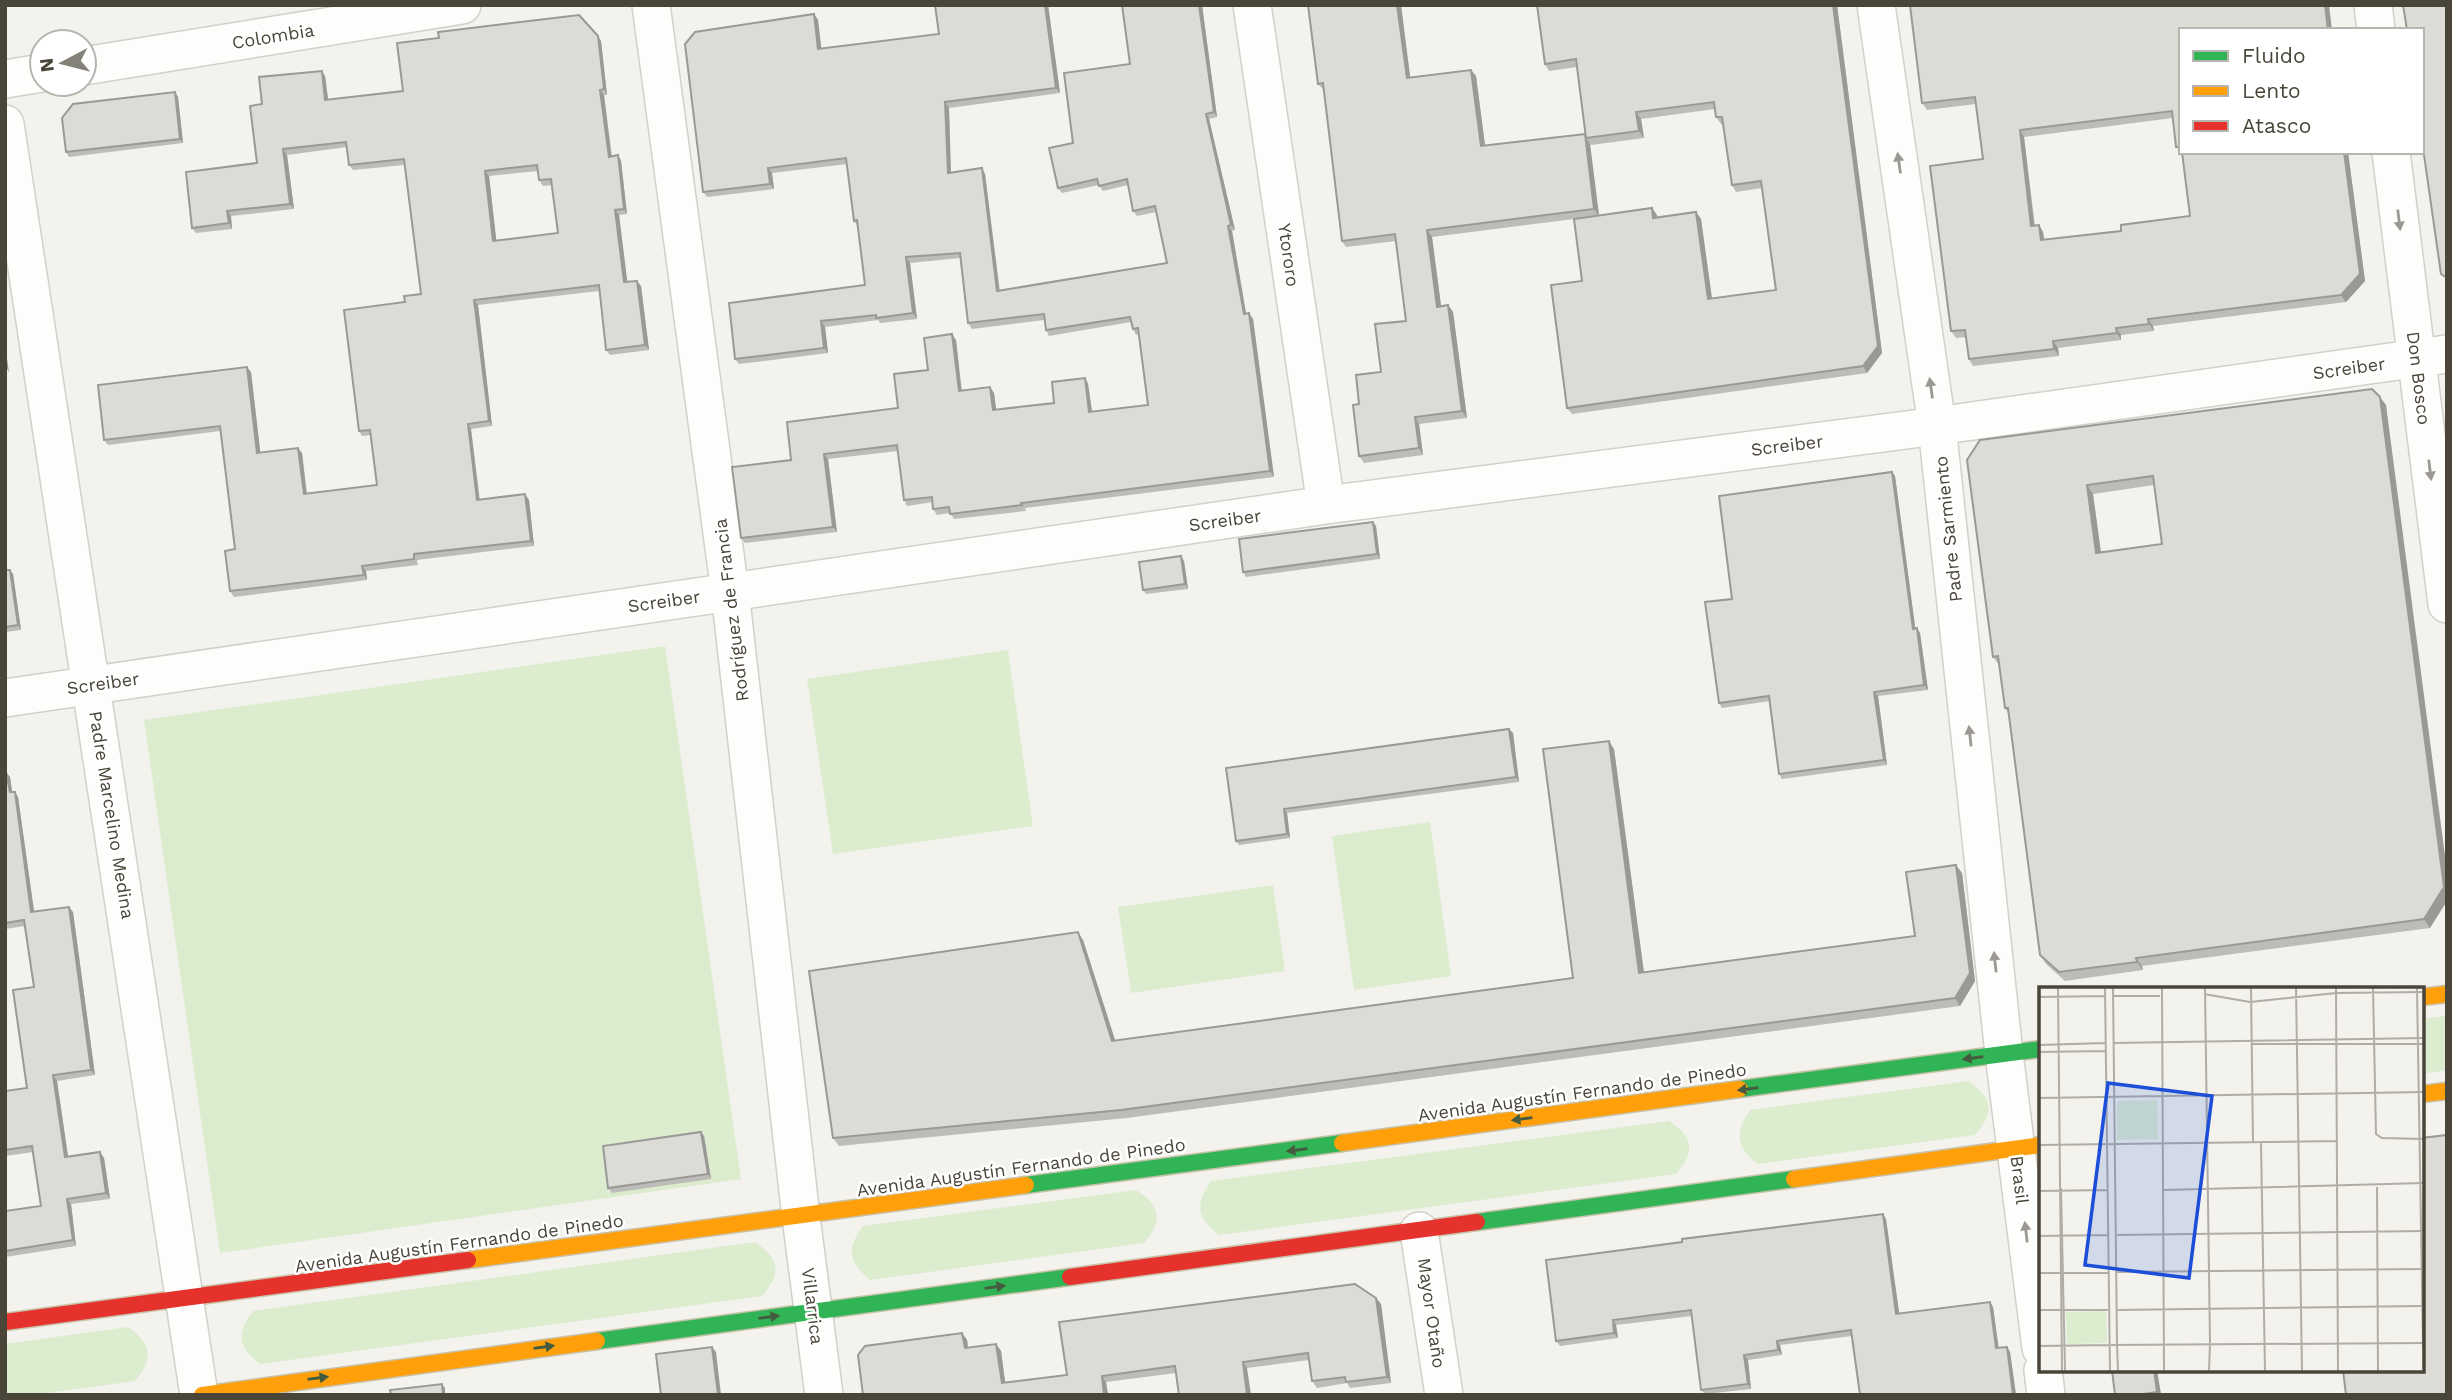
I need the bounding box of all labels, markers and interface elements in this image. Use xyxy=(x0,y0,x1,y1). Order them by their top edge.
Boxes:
street label: Colombia xyxy=(230,19,316,53)
north arrow xyxy=(28,28,98,98)
legend xyxy=(2179,28,2424,154)
text: Fluido xyxy=(2242,43,2306,68)
text: N xyxy=(34,57,59,73)
text: Lento xyxy=(2242,78,2301,103)
text: Atasco xyxy=(2242,113,2311,138)
one-way arrow xyxy=(1893,151,1904,173)
one-way arrow xyxy=(2394,209,2405,231)
street label: Ytororo xyxy=(1274,222,1304,288)
street label: Don Bosco xyxy=(2403,330,2435,426)
street label: Screiber xyxy=(2311,353,2387,383)
one-way arrow xyxy=(1926,377,1937,399)
street label: Screiber xyxy=(1750,430,1824,460)
street label: Padre Sarmiento xyxy=(1930,455,1966,603)
one-way arrow xyxy=(2425,459,2436,481)
street label: Screiber xyxy=(1187,505,1263,535)
street label: Rodríguez de Francia xyxy=(709,517,753,703)
street label: Screiber xyxy=(626,586,702,616)
street label: Screiber xyxy=(65,668,141,698)
street label: Padre Marcelino Medina xyxy=(85,709,139,921)
one-way arrow xyxy=(1965,724,1976,746)
one-way arrow xyxy=(1989,951,2000,973)
inset map xyxy=(2039,987,2424,1372)
one-way arrow xyxy=(1962,1053,1984,1064)
street label: Avenida Augustín Fernando de Pinedo xyxy=(1416,1059,1748,1125)
one-way arrow xyxy=(1737,1083,1759,1094)
one-way arrow xyxy=(1511,1114,1533,1125)
street label: Avenida Augustín Fernando de Pinedo xyxy=(855,1134,1187,1200)
one-way arrow xyxy=(1286,1144,1308,1155)
street label: Brasil xyxy=(2007,1154,2033,1206)
street label: Avenida Augustín Fernando de Pinedo xyxy=(293,1210,625,1276)
one-way arrow xyxy=(2021,1221,2032,1243)
street label: Mayor Otaño xyxy=(1414,1256,1450,1370)
street label: Villarrica xyxy=(798,1266,828,1346)
one-way arrow xyxy=(984,1282,1006,1293)
one-way arrow xyxy=(758,1312,780,1323)
one-way arrow xyxy=(533,1342,555,1353)
one-way arrow xyxy=(307,1372,329,1383)

